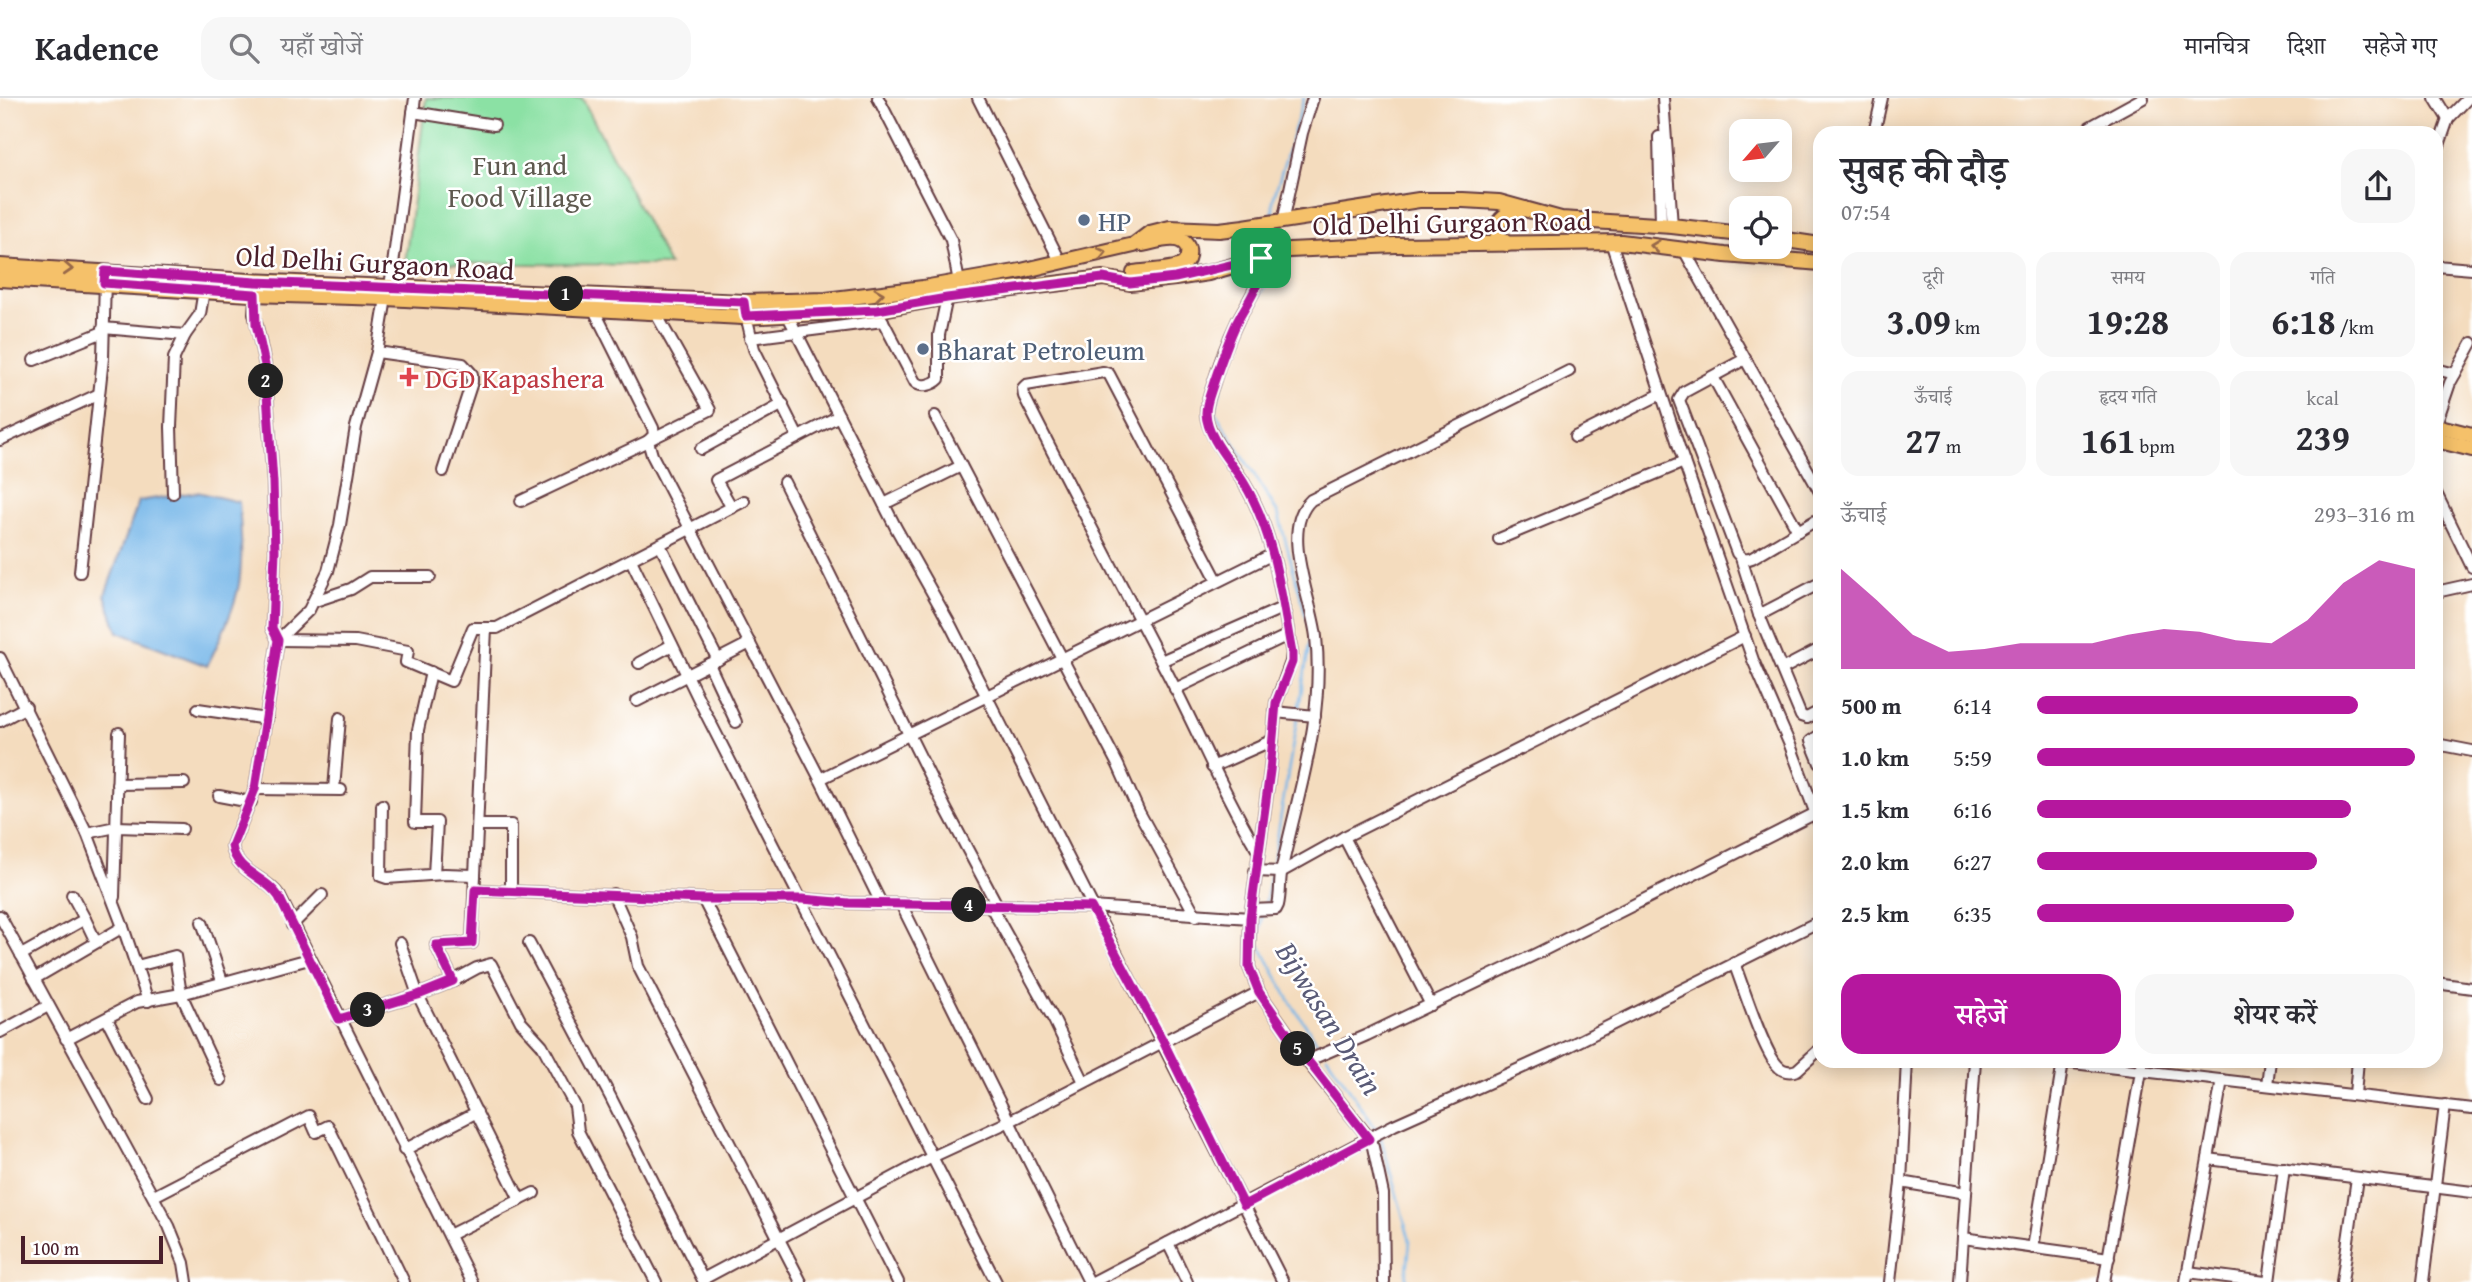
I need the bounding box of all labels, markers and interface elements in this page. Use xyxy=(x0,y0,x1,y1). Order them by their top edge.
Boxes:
search box xyxy=(201,17,691,80)
text: Kadence xyxy=(35,24,159,72)
text: यहाँ खोजें xyxy=(281,26,363,65)
text: मानचित्र xyxy=(2184,28,2249,63)
text: दिशा xyxy=(2287,28,2325,63)
text: सहेजे गए xyxy=(2363,28,2437,63)
icon: search xyxy=(225,29,263,67)
north arrow xyxy=(1729,119,1792,182)
map controls xyxy=(1729,119,1792,259)
text: सुबह की दौड़ xyxy=(1841,141,2007,197)
park label: Fun and Food Village xyxy=(448,144,592,217)
button: share xyxy=(2341,149,2415,223)
text: 07:54 xyxy=(1841,195,1891,228)
button: locate xyxy=(1729,196,1792,259)
street label: Old Delhi Gurgaon Road xyxy=(1312,199,1592,245)
place label: HP xyxy=(1098,200,1132,241)
marker: HP xyxy=(1076,212,1092,228)
pin xyxy=(1231,228,1291,288)
street label: Old Delhi Gurgaon Road xyxy=(235,234,515,290)
icon: arrive xyxy=(1242,239,1280,277)
one-way arrow xyxy=(1649,239,1660,254)
one-way arrow xyxy=(1096,247,1108,261)
one-way arrow xyxy=(63,261,74,276)
text: दूरी xyxy=(1923,263,1944,291)
text: समय xyxy=(2111,263,2145,291)
text: गति xyxy=(2310,263,2335,291)
pin: 1 xyxy=(548,276,584,312)
text: 1 xyxy=(561,279,570,307)
one-way arrow xyxy=(873,286,884,301)
text: 3.09 xyxy=(1887,296,1951,347)
text: 19:28 xyxy=(2087,296,2169,347)
text: 6:18 xyxy=(2271,296,2336,347)
text: km xyxy=(1951,313,1980,341)
text: /km xyxy=(2336,313,2374,341)
place label: Bharat Petroleum xyxy=(937,329,1145,370)
marker: Bharat Petroleum xyxy=(915,341,931,357)
place label: DGD Kapashera xyxy=(425,357,605,398)
pin: 2 xyxy=(248,364,284,398)
text: 2 xyxy=(261,366,270,394)
marker: DGD Kapashera xyxy=(399,367,419,387)
text: ऊँचाई xyxy=(1915,382,1952,410)
text: हृदय गति xyxy=(2099,382,2157,410)
text: kcal xyxy=(2306,384,2339,412)
text: 239 xyxy=(2295,412,2350,463)
text: 27 xyxy=(1905,415,1942,466)
text: 161 xyxy=(2081,415,2135,466)
text: m xyxy=(1942,432,1961,460)
text: bpm xyxy=(2135,432,2175,460)
text: ऊँचाई xyxy=(1841,497,1886,530)
text: 293–316 m xyxy=(2314,497,2415,530)
text: 500 m xyxy=(1841,689,1902,722)
text: 6:14 xyxy=(1953,689,1992,722)
text: 1.0 km xyxy=(1841,741,1909,774)
text: 5:59 xyxy=(1953,741,1992,774)
text: 1.5 km xyxy=(1841,793,1909,826)
text: 6:16 xyxy=(1953,793,1992,826)
text: 2.0 km xyxy=(1841,845,1909,878)
text: 6:27 xyxy=(1953,845,1992,878)
pin: 4 xyxy=(951,888,986,922)
text: 4 xyxy=(964,890,973,918)
text: 2.5 km xyxy=(1841,897,1909,930)
text: 6:35 xyxy=(1953,897,1992,930)
water label: Bijwasan Drain xyxy=(1265,932,1395,1103)
button: सहेजें xyxy=(1841,974,2121,1054)
button: शेयर करें xyxy=(2135,974,2415,1054)
pin: 3 xyxy=(350,992,386,1028)
text: 3 xyxy=(363,995,372,1023)
pin: 5 xyxy=(1280,1032,1316,1066)
text: 5 xyxy=(1293,1034,1302,1062)
scale bar xyxy=(21,1233,163,1265)
text: 100 m xyxy=(32,1234,79,1262)

